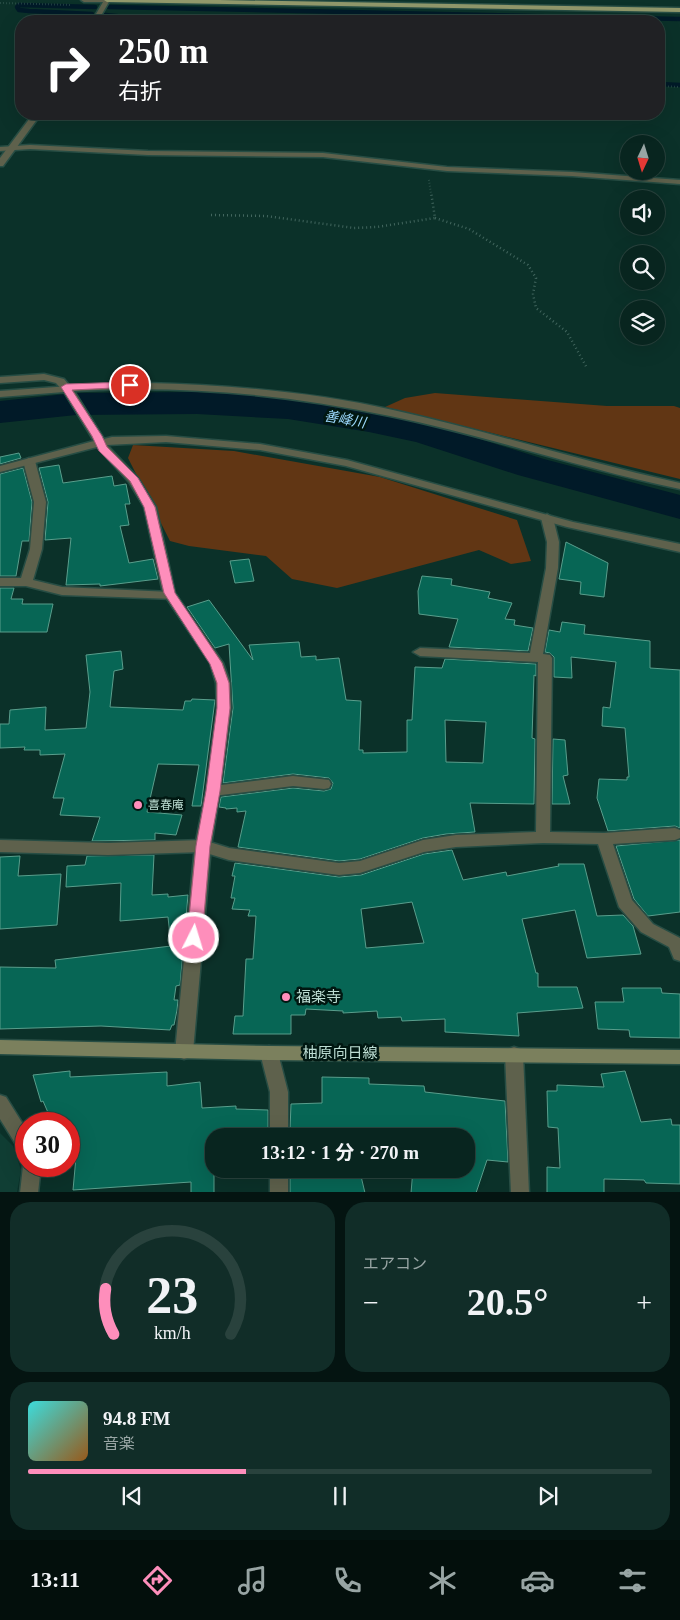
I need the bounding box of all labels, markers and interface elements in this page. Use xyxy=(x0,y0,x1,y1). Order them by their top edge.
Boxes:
text: 250 m xyxy=(118,32,208,71)
icon: right xyxy=(35,35,100,100)
text: 右折 xyxy=(118,79,162,104)
north arrow xyxy=(620,135,665,180)
map controls xyxy=(620,135,665,345)
button: sound xyxy=(620,190,665,235)
button: search xyxy=(620,245,665,290)
button: layers xyxy=(620,300,665,345)
pin xyxy=(109,364,151,406)
icon: arrive xyxy=(116,371,144,399)
water label: 善峰川 xyxy=(323,408,369,431)
place label: 喜春庵 xyxy=(148,798,184,812)
marker: 喜春庵 xyxy=(132,799,144,811)
position arrow xyxy=(167,911,219,963)
place label: 福楽寺 xyxy=(296,989,341,1005)
marker: 福楽寺 xyxy=(280,991,292,1003)
street label: 柚原向日線 xyxy=(302,1044,378,1061)
speed limit sign: 30 xyxy=(15,1112,80,1177)
text: 13:12 · 1 分 · 270 m xyxy=(261,1142,419,1163)
text: エアコン xyxy=(363,1255,427,1272)
text: 23 xyxy=(147,1267,199,1324)
text: 20.5° xyxy=(467,1281,548,1323)
text: − xyxy=(363,1287,379,1318)
text: + xyxy=(636,1287,652,1318)
text: km/h xyxy=(154,1323,191,1343)
text: 94.8 FM xyxy=(103,1408,171,1429)
text: 音楽 xyxy=(103,1435,135,1452)
icon: previous xyxy=(118,1482,146,1510)
icon: pause xyxy=(326,1482,354,1510)
icon: next xyxy=(534,1482,562,1510)
icon: directions xyxy=(140,1563,175,1598)
icon: music xyxy=(235,1563,270,1598)
icon: phone xyxy=(330,1563,365,1598)
icon: climate xyxy=(425,1563,460,1598)
icon: car xyxy=(520,1563,555,1598)
icon: filters xyxy=(615,1563,650,1598)
text: 13:11 xyxy=(30,1567,80,1592)

